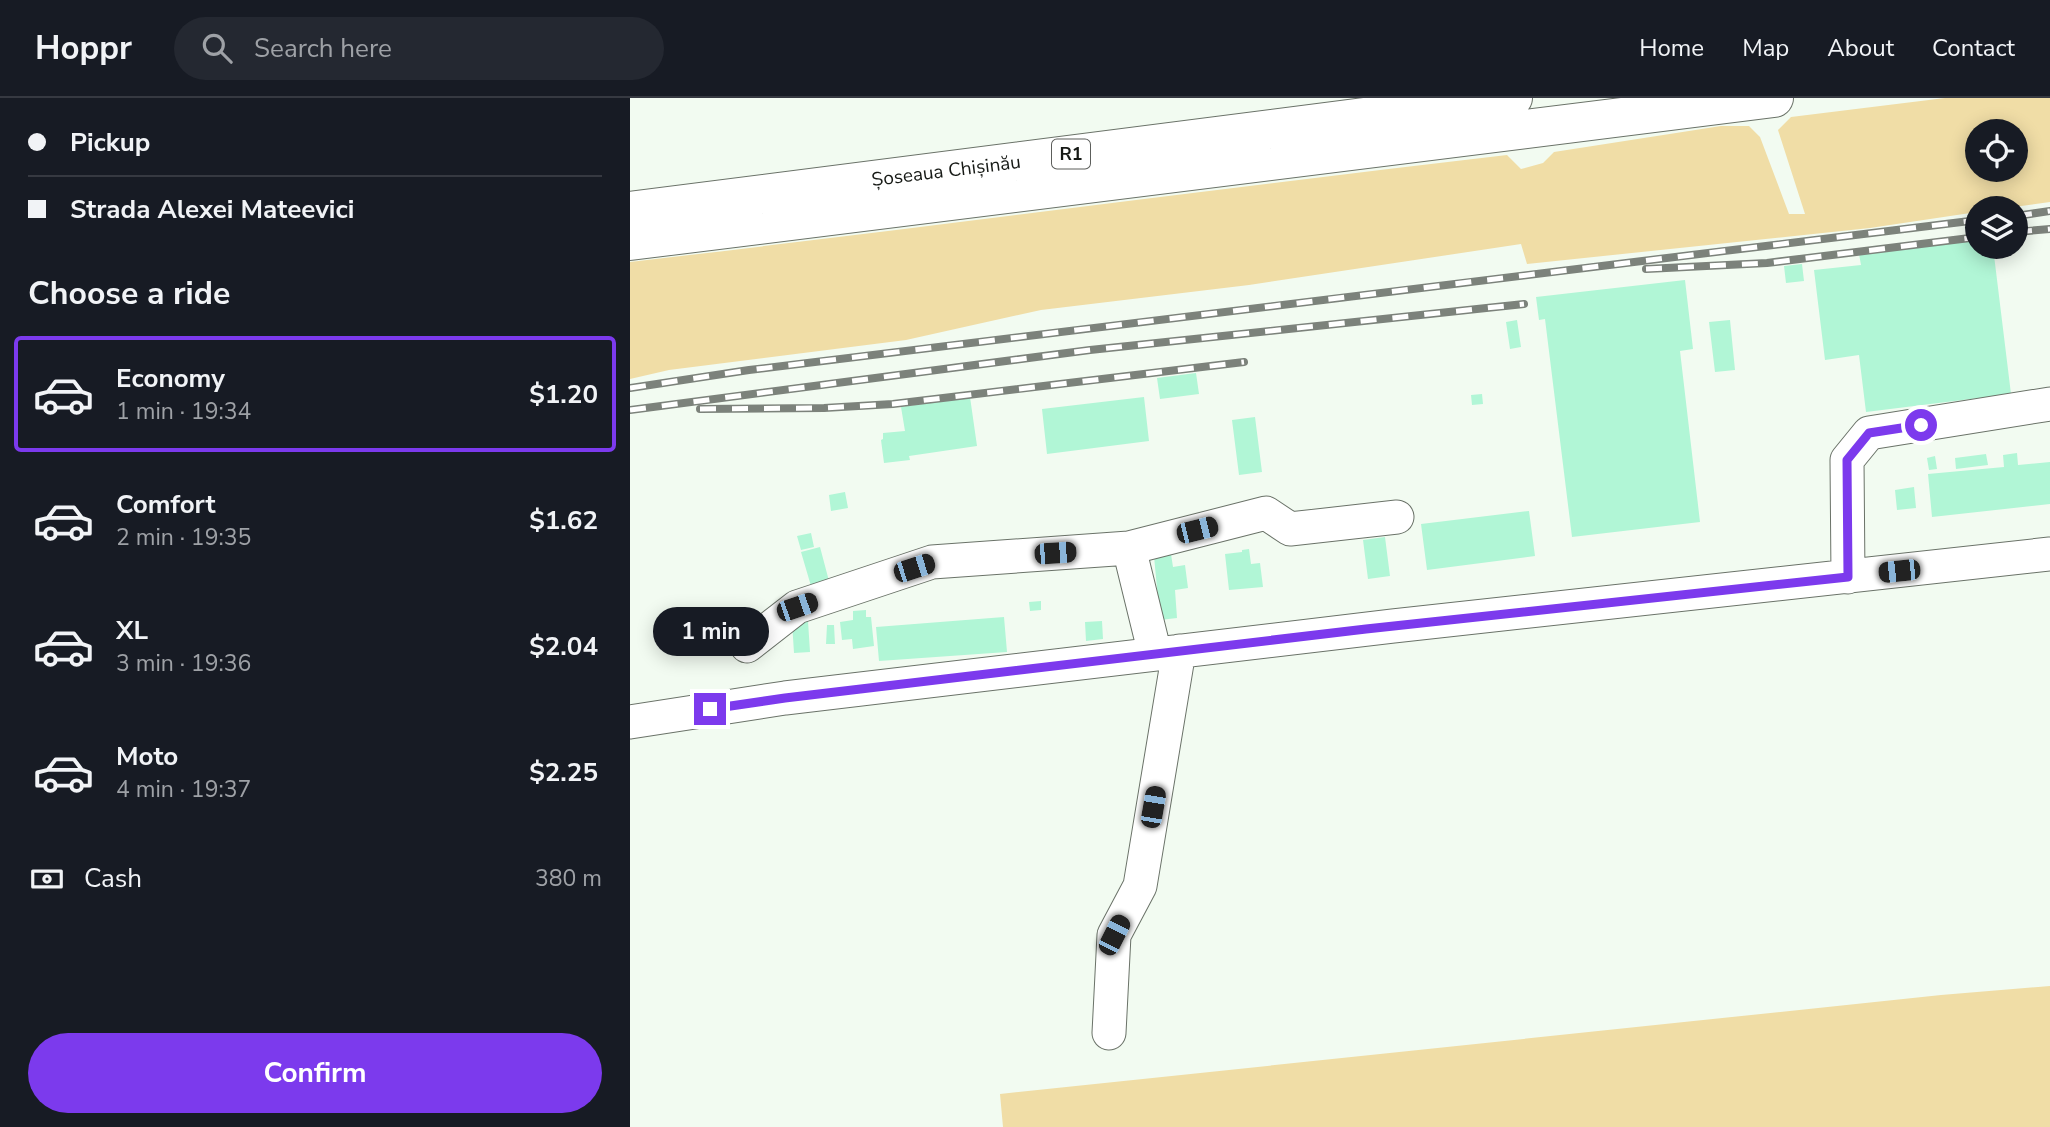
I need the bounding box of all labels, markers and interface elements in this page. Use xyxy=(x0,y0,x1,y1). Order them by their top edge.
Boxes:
search box xyxy=(174,17,664,80)
text: Hoppr xyxy=(35,26,132,71)
icon: search xyxy=(198,29,236,67)
text: Search here xyxy=(254,31,392,66)
text: Home xyxy=(1639,32,1704,64)
text: Map xyxy=(1742,32,1789,64)
text: About xyxy=(1827,32,1894,64)
text: Contact xyxy=(1932,32,2015,64)
map controls xyxy=(1965,119,2028,259)
button: locate xyxy=(1965,119,2028,182)
text: Pickup xyxy=(70,125,150,160)
road number: R1 xyxy=(1052,140,1090,168)
street label: Șoseaua Chișinău xyxy=(870,149,1022,193)
text: Strada Alexei Mateevici xyxy=(70,192,354,227)
button: layers xyxy=(1965,196,2028,259)
text: Choose a ride xyxy=(28,272,230,315)
text: Economy xyxy=(116,361,225,396)
icon: car xyxy=(32,363,95,426)
text: $1.20 xyxy=(529,377,598,412)
text: 1 min · 19:34 xyxy=(116,396,251,427)
route start xyxy=(1905,409,1937,441)
text: Comfort xyxy=(116,487,216,522)
icon: car xyxy=(32,489,95,552)
text: $1.62 xyxy=(529,503,598,538)
car xyxy=(1175,515,1220,545)
text: 2 min · 19:35 xyxy=(116,522,251,553)
car xyxy=(1034,541,1077,565)
car xyxy=(891,552,938,584)
car xyxy=(1878,558,1921,584)
car xyxy=(774,590,821,624)
callout: 1 min xyxy=(652,608,768,656)
text: XL xyxy=(116,613,148,648)
icon: car xyxy=(32,615,95,678)
text: 1 min xyxy=(681,616,741,647)
text: $2.04 xyxy=(529,629,598,664)
text: 3 min · 19:36 xyxy=(116,648,251,679)
route end xyxy=(694,693,726,725)
text: Moto xyxy=(116,739,178,774)
icon: car xyxy=(32,741,95,804)
text: $2.25 xyxy=(529,755,598,790)
text: 4 min · 19:37 xyxy=(116,774,251,805)
car xyxy=(1140,784,1167,830)
icon: cash xyxy=(28,860,66,898)
text: Cash xyxy=(84,861,142,896)
text: 380 m xyxy=(535,863,602,894)
car xyxy=(1096,912,1133,958)
button: Confirm xyxy=(28,1033,602,1113)

